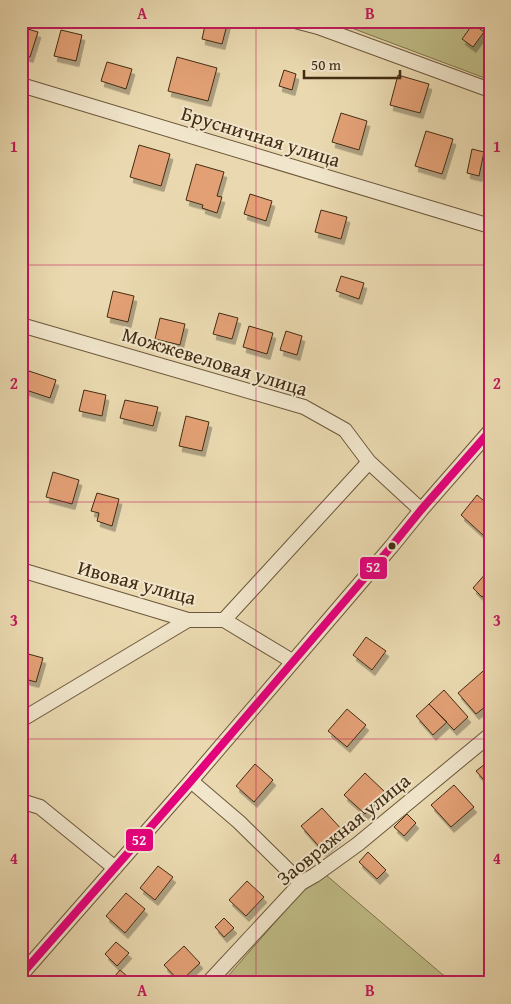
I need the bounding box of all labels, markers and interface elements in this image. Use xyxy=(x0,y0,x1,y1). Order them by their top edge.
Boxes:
text: A xyxy=(137,1,148,25)
text: B xyxy=(365,1,375,25)
scale bar xyxy=(304,48,400,80)
text: 50 m xyxy=(311,54,342,75)
street label: Брусничная улица xyxy=(178,98,345,174)
text: 1 xyxy=(10,134,18,158)
text: 1 xyxy=(493,134,501,158)
street label: Можжевеловая улица xyxy=(119,319,312,403)
text: 2 xyxy=(10,371,18,395)
text: 2 xyxy=(493,371,501,395)
unlabelled marker xyxy=(387,541,397,551)
street label: Ивовая улица xyxy=(75,552,200,612)
line badge: 52 xyxy=(359,556,388,580)
text: 52 xyxy=(366,557,380,577)
text: 3 xyxy=(10,608,18,632)
text: 3 xyxy=(493,608,501,632)
street label: Заовражная улица xyxy=(270,766,416,892)
line badge: 52 xyxy=(125,828,154,852)
text: 52 xyxy=(132,830,146,850)
text: 4 xyxy=(10,846,18,870)
text: 4 xyxy=(493,846,501,870)
text: A xyxy=(137,978,148,1002)
text: B xyxy=(365,978,375,1002)

